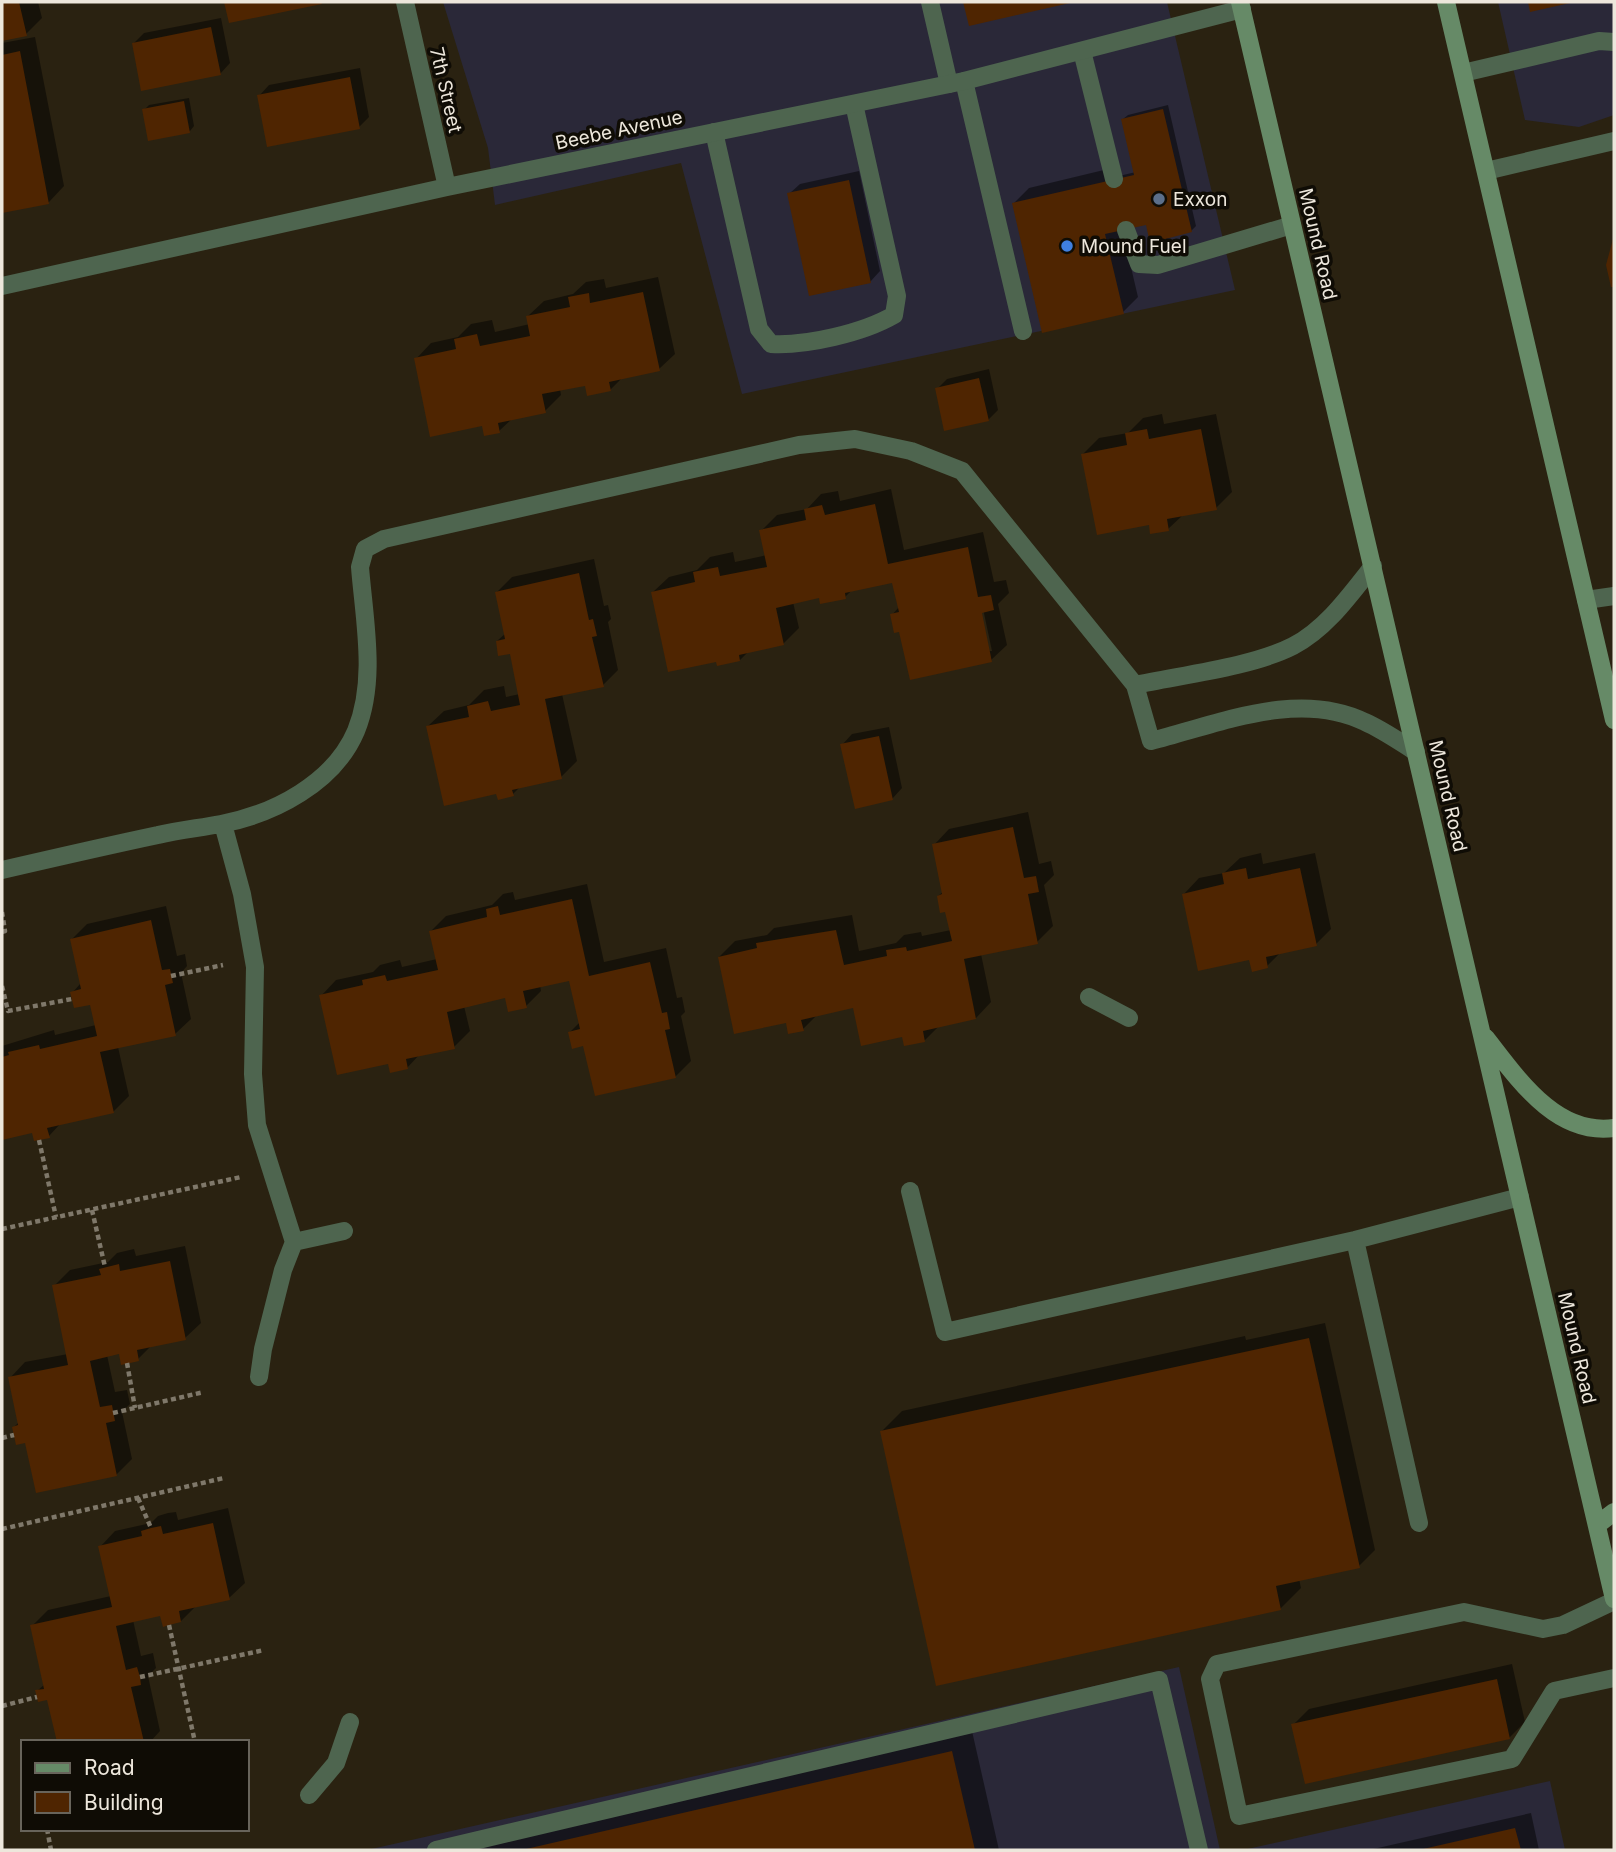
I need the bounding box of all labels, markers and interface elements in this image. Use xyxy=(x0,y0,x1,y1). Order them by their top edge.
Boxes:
street label: 7th Street xyxy=(425,45,467,135)
street label: Beebe Avenue xyxy=(553,105,685,155)
street label: Mound Road xyxy=(1294,186,1342,302)
place label: Exxon xyxy=(1173,188,1227,211)
marker: Exxon xyxy=(1151,191,1167,207)
place label: Mound Fuel xyxy=(1081,235,1186,258)
marker: Mound Fuel xyxy=(1059,238,1075,254)
street label: Mound Road xyxy=(1424,738,1472,854)
street label: Mound Road xyxy=(1553,1290,1601,1406)
legend xyxy=(21,1740,248,1831)
text: Road xyxy=(84,1755,135,1780)
text: Building xyxy=(84,1790,164,1815)

